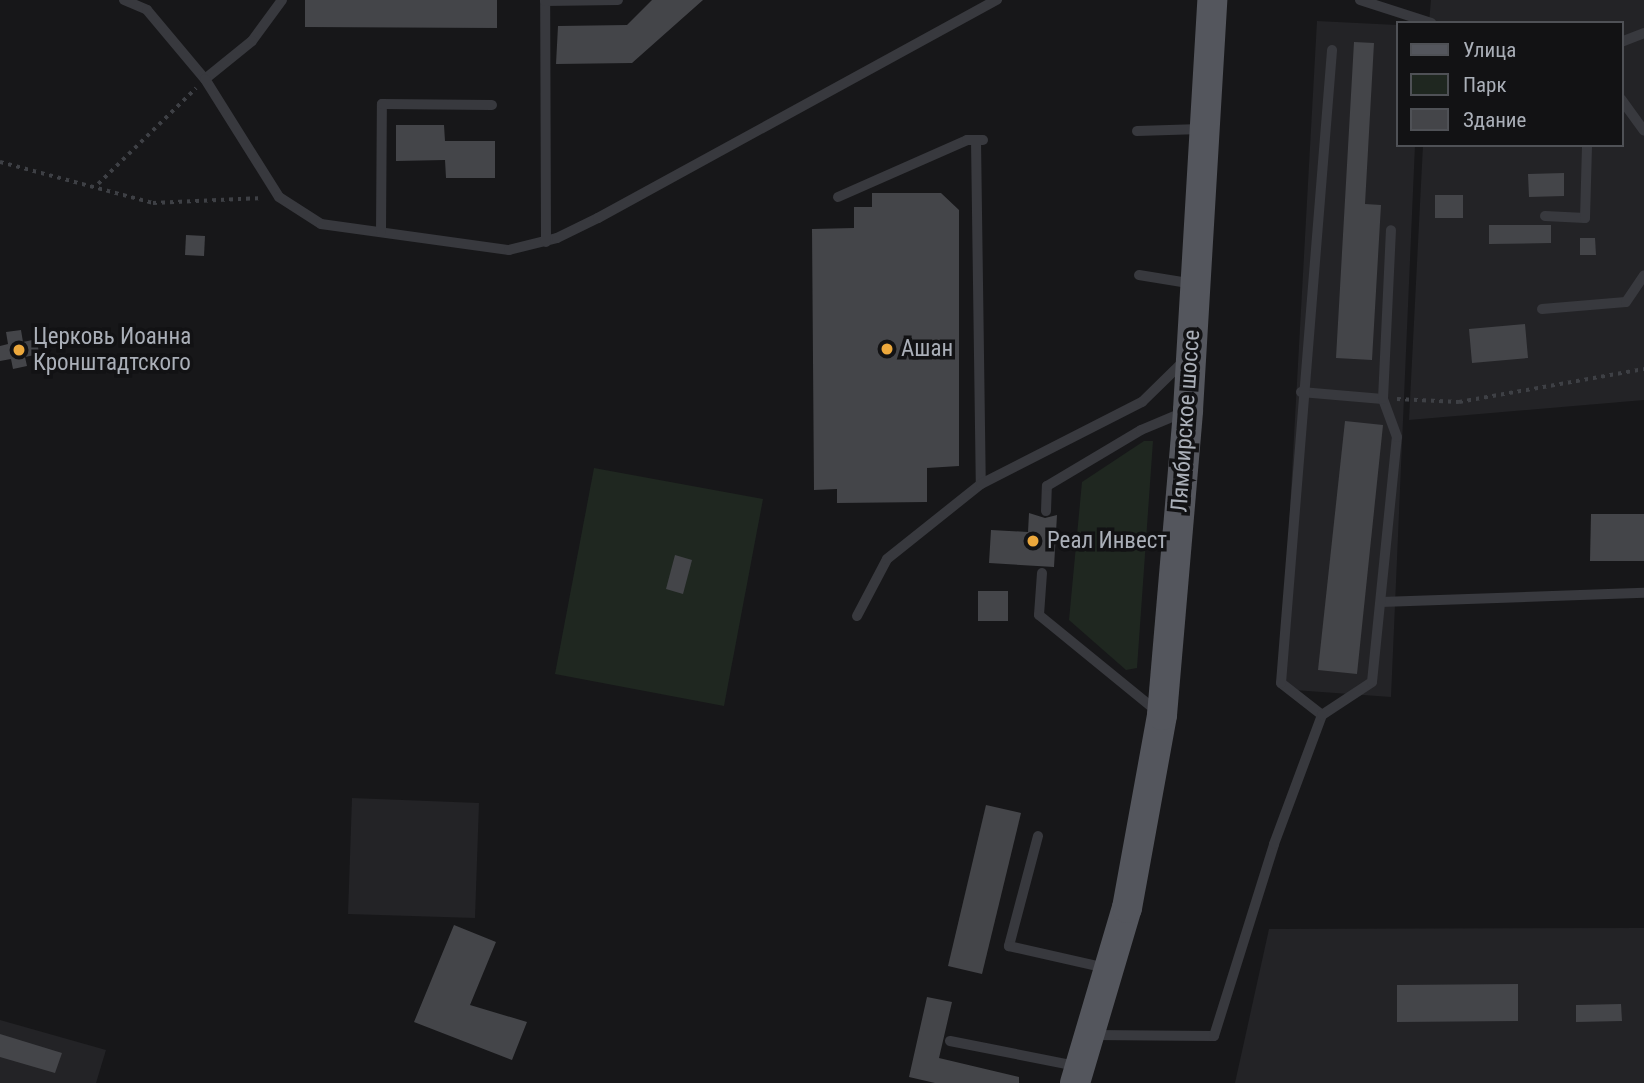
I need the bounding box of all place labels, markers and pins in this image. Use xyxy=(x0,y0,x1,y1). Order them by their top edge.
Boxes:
place label: Церковь Иоанна Кронштадтского xyxy=(33,323,191,377)
place label: Ашан xyxy=(901,335,953,363)
marker: Ашан xyxy=(879,341,895,357)
marker: Церковь Иоанна Кронштадтского xyxy=(11,342,27,358)
place label: Реал Инвест xyxy=(1047,527,1167,555)
marker: Реал Инвест xyxy=(1025,533,1041,549)

